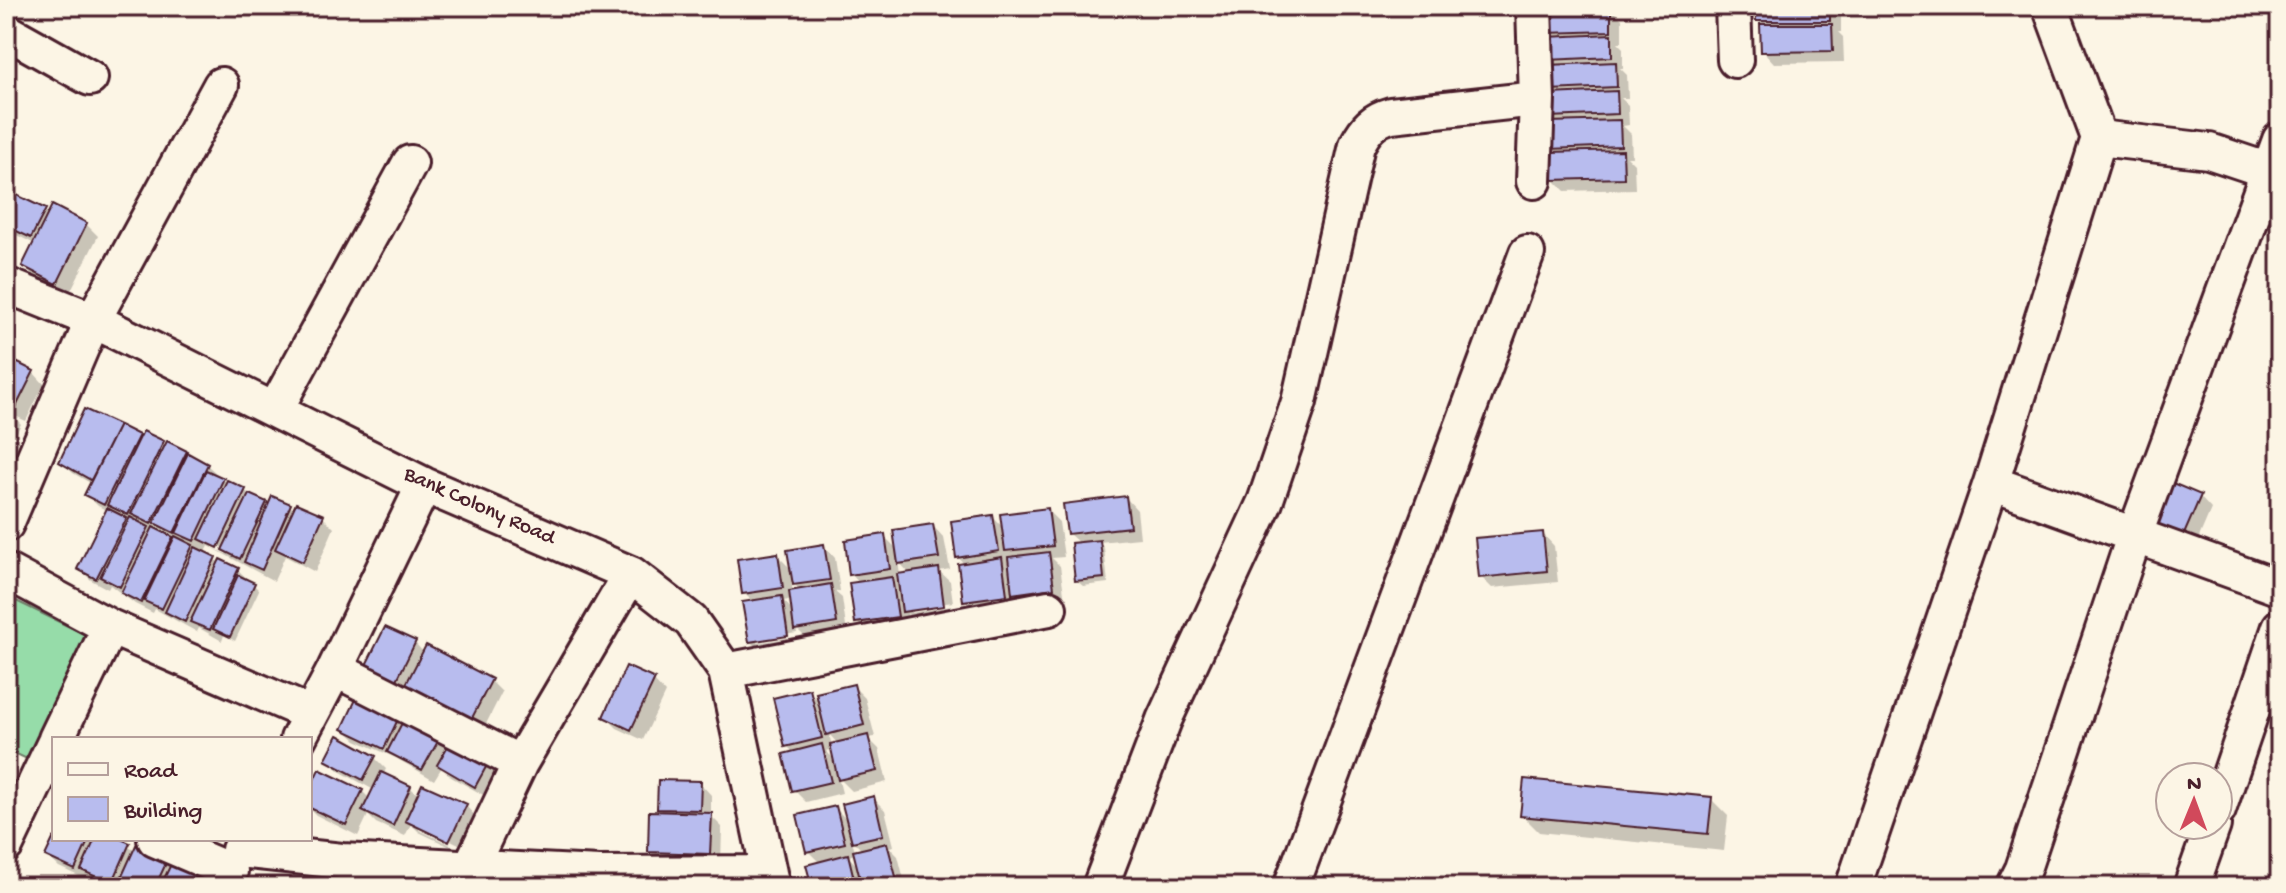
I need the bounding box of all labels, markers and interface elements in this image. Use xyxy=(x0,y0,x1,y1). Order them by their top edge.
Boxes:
street label: Bank Colony Road xyxy=(398,462,561,553)
legend xyxy=(52,737,312,841)
text: Road xyxy=(124,758,178,787)
north arrow xyxy=(2154,761,2234,841)
text: N xyxy=(2187,772,2202,798)
text: Building xyxy=(123,798,202,827)

